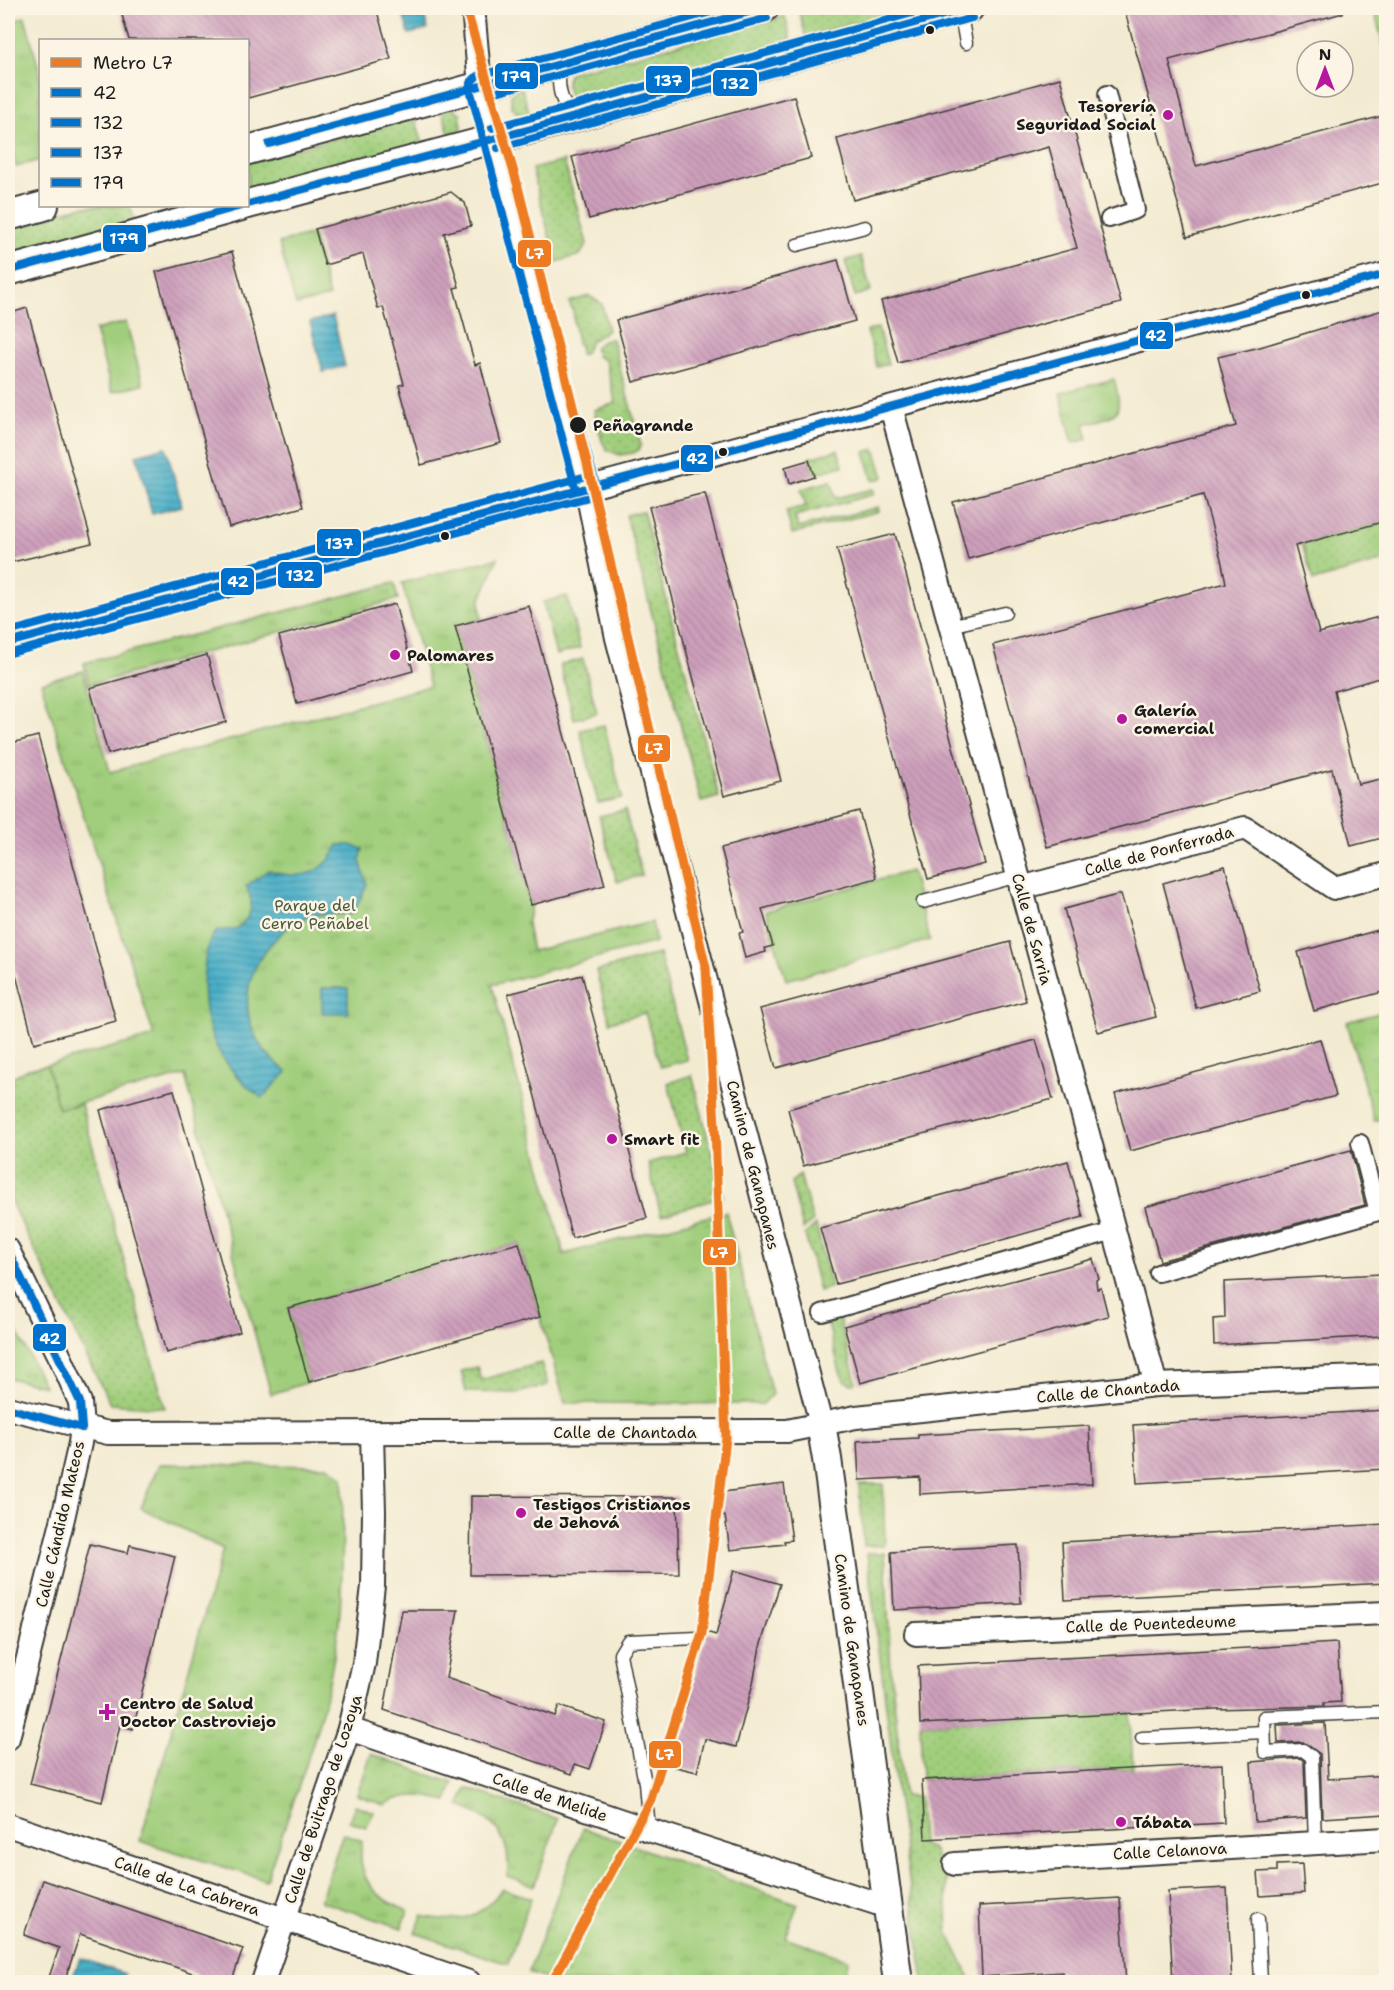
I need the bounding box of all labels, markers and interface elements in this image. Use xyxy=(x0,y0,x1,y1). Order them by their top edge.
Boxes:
unlabelled marker xyxy=(924,24,936,36)
legend xyxy=(39,39,249,207)
north arrow xyxy=(1295,39,1355,99)
text: N xyxy=(1319,44,1331,65)
text: Metro L7 xyxy=(93,51,173,75)
line badge: 179 xyxy=(494,62,539,90)
line badge: 137 xyxy=(645,65,691,94)
text: 179 xyxy=(501,66,531,87)
line badge: 132 xyxy=(712,69,758,97)
text: 137 xyxy=(654,70,682,91)
text: 132 xyxy=(721,73,749,94)
text: 42 xyxy=(93,81,117,105)
place label: Tesorería Seguridad Social xyxy=(1016,96,1156,135)
marker: Tesorería Seguridad Social xyxy=(1161,108,1175,122)
text: 132 xyxy=(93,111,124,135)
text: 137 xyxy=(93,141,123,165)
text: 179 xyxy=(93,171,124,195)
line badge: 179 xyxy=(102,224,147,253)
text: 179 xyxy=(109,228,139,249)
line badge: L7 xyxy=(517,239,552,268)
text: L7 xyxy=(526,243,544,264)
unlabelled marker xyxy=(1300,289,1312,301)
line badge: 42 xyxy=(1139,321,1174,350)
text: 42 xyxy=(1145,325,1167,346)
marker: Peñagrande xyxy=(568,415,588,435)
place label: Peñagrande xyxy=(593,415,694,436)
line badge: 42 xyxy=(680,444,714,473)
unlabelled marker xyxy=(717,446,729,458)
text: 42 xyxy=(686,448,708,469)
line badge: 137 xyxy=(316,528,362,557)
unlabelled marker xyxy=(439,530,451,542)
text: 137 xyxy=(325,533,353,554)
line badge: 132 xyxy=(277,561,323,589)
text: 132 xyxy=(286,565,314,586)
line badge: 42 xyxy=(220,567,255,596)
text: 42 xyxy=(227,571,249,592)
place label: Palomares xyxy=(407,645,494,666)
marker: Palomares xyxy=(388,648,402,662)
place label: Galería comercial xyxy=(1134,700,1215,739)
marker: Galería comercial xyxy=(1115,712,1129,726)
line badge: L7 xyxy=(637,734,671,763)
text: L7 xyxy=(645,738,663,759)
street label: Calle de Ponferrada xyxy=(1082,821,1236,881)
street label: Calle de Sarria xyxy=(1007,871,1057,987)
park label: Parque del Cerro Peñabel xyxy=(261,895,369,934)
street label: Camino de Ganapanes xyxy=(722,1078,784,1252)
place label: Smart fit xyxy=(624,1129,700,1150)
marker: Smart fit xyxy=(605,1132,619,1146)
line badge: L7 xyxy=(702,1238,737,1266)
text: L7 xyxy=(710,1242,728,1263)
line badge: 42 xyxy=(32,1323,67,1352)
text: 42 xyxy=(39,1328,61,1349)
street label: Calle de Chantada xyxy=(1036,1374,1180,1408)
street label: Calle de Chantada xyxy=(553,1422,697,1443)
street label: Calle Cándido Mateos xyxy=(31,1439,89,1609)
place label: Testigos Cristianos de Jehová xyxy=(533,1494,691,1533)
marker: Testigos Cristianos de Jehová xyxy=(514,1506,528,1520)
street label: Camino de Ganapanes xyxy=(829,1552,875,1728)
street label: Calle de Puentedeume xyxy=(1065,1611,1237,1637)
street label: Calle de Buitrago de Lozoya xyxy=(279,1692,367,1906)
place label: Centro de Salud Doctor Castroviejo xyxy=(120,1693,276,1732)
marker: Centro de Salud Doctor Castroviejo xyxy=(98,1703,116,1721)
line badge: L7 xyxy=(648,1740,682,1769)
text: L7 xyxy=(656,1744,674,1765)
street label: Calle de Melide xyxy=(490,1767,610,1827)
place label: Tábata xyxy=(1133,1812,1192,1833)
marker: Tábata xyxy=(1114,1815,1128,1829)
street label: Calle Celanova xyxy=(1113,1838,1228,1864)
street label: Calle de La Cabrera xyxy=(111,1851,263,1921)

